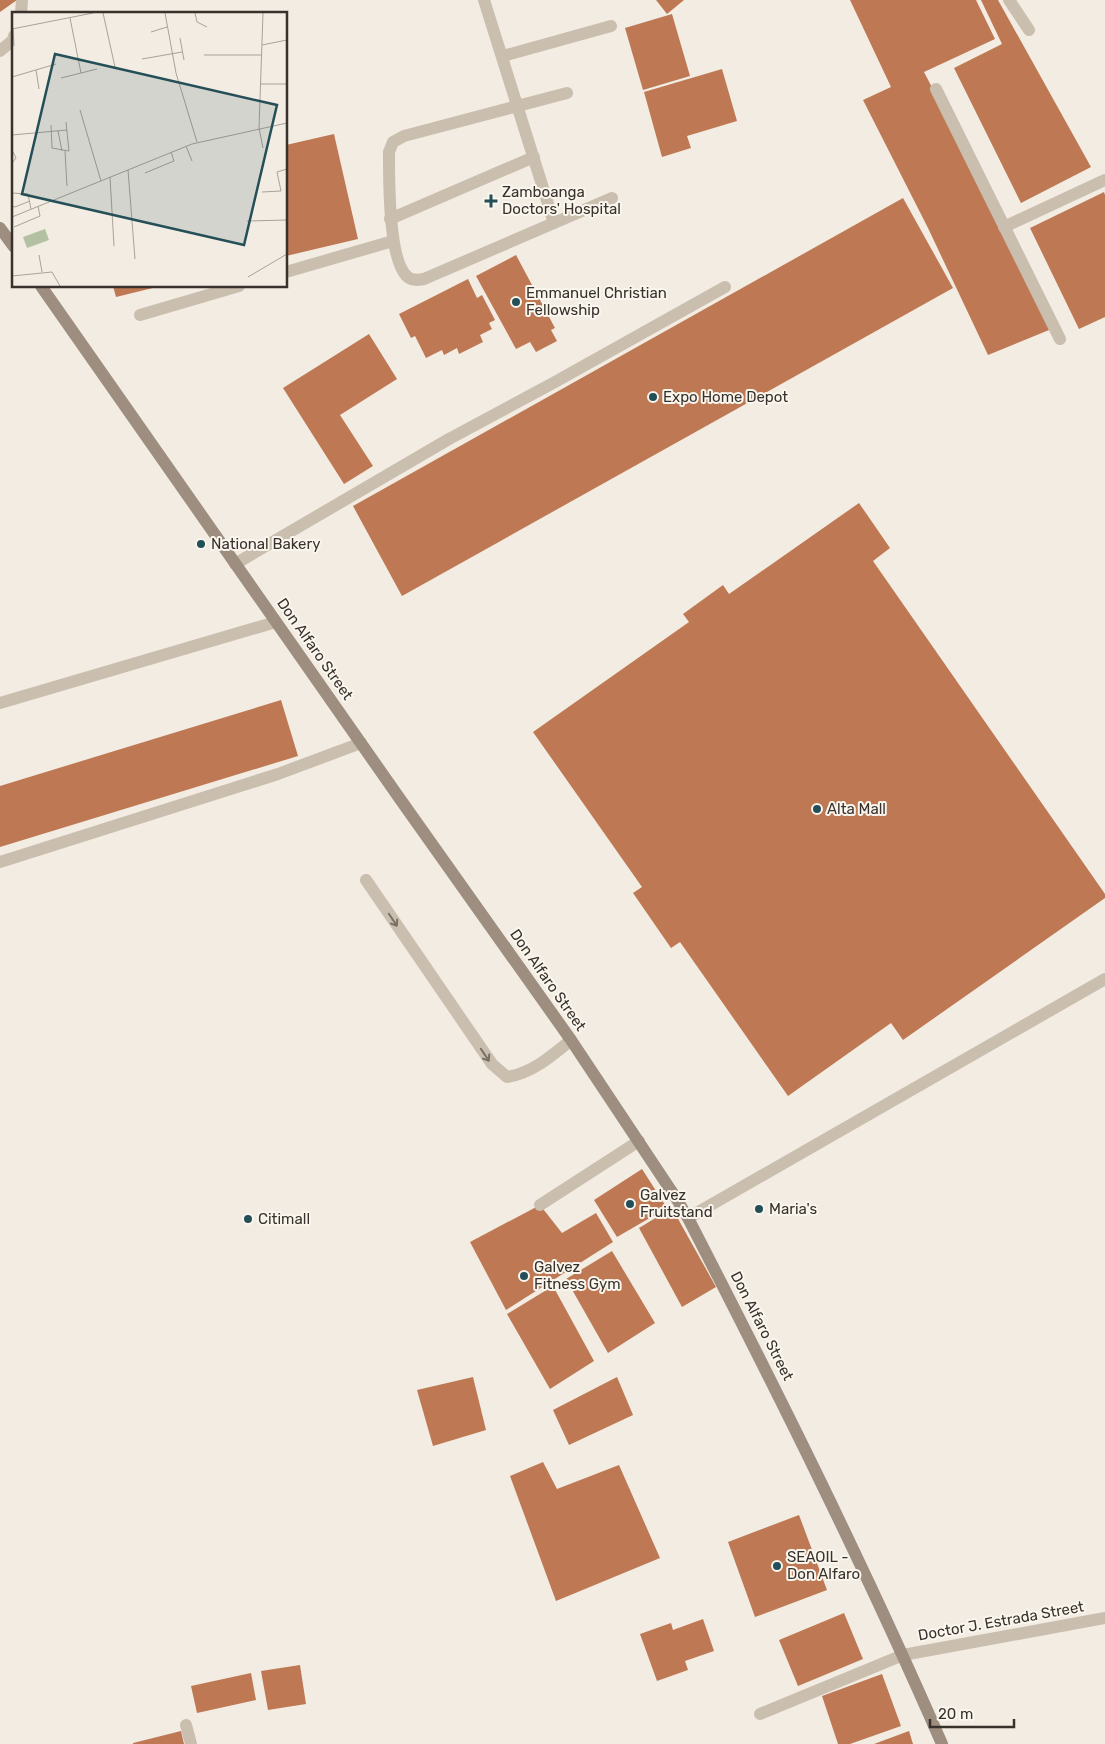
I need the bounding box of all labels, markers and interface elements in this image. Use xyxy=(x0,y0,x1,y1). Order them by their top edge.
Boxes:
inset map xyxy=(12,12,288,288)
place label: Zamboanga Doctors' Hospital xyxy=(502,183,621,218)
marker: Zamboanga Doctors' Hospital xyxy=(484,194,498,208)
place label: Emmanuel Christian Fellowship xyxy=(526,284,667,319)
marker: Emmanuel Christian Fellowship xyxy=(510,296,522,308)
place label: Expo Home Depot xyxy=(663,388,788,406)
marker: Expo Home Depot xyxy=(647,391,659,403)
place label: National Bakery xyxy=(211,535,320,553)
marker: National Bakery xyxy=(195,538,207,550)
street label: Don Alfaro Street xyxy=(273,595,357,703)
place label: Alta Mall xyxy=(827,800,886,818)
marker: Alta Mall xyxy=(811,803,823,815)
one-way arrow xyxy=(388,913,398,927)
street label: Don Alfaro Street xyxy=(506,926,590,1034)
one-way arrow xyxy=(480,1047,490,1061)
place label: Galvez Fruitstand xyxy=(640,1186,713,1221)
marker: Galvez Fruitstand xyxy=(624,1198,636,1210)
place label: Maria's xyxy=(769,1200,817,1218)
marker: Maria's xyxy=(753,1203,765,1215)
place label: Citimall xyxy=(258,1210,310,1228)
marker: Citimall xyxy=(242,1213,254,1225)
place label: Galvez Fitness Gym xyxy=(534,1258,621,1293)
street label: Don Alfaro Street xyxy=(727,1268,797,1384)
marker: Galvez Fitness Gym xyxy=(518,1270,530,1282)
place label: SEAOIL - Don Alfaro xyxy=(787,1548,860,1583)
marker: SEAOIL - Don Alfaro xyxy=(771,1560,783,1572)
street label: Doctor J. Estrada Street xyxy=(917,1598,1085,1644)
scale bar xyxy=(930,1696,1014,1728)
text: 20 m xyxy=(938,1705,973,1723)

